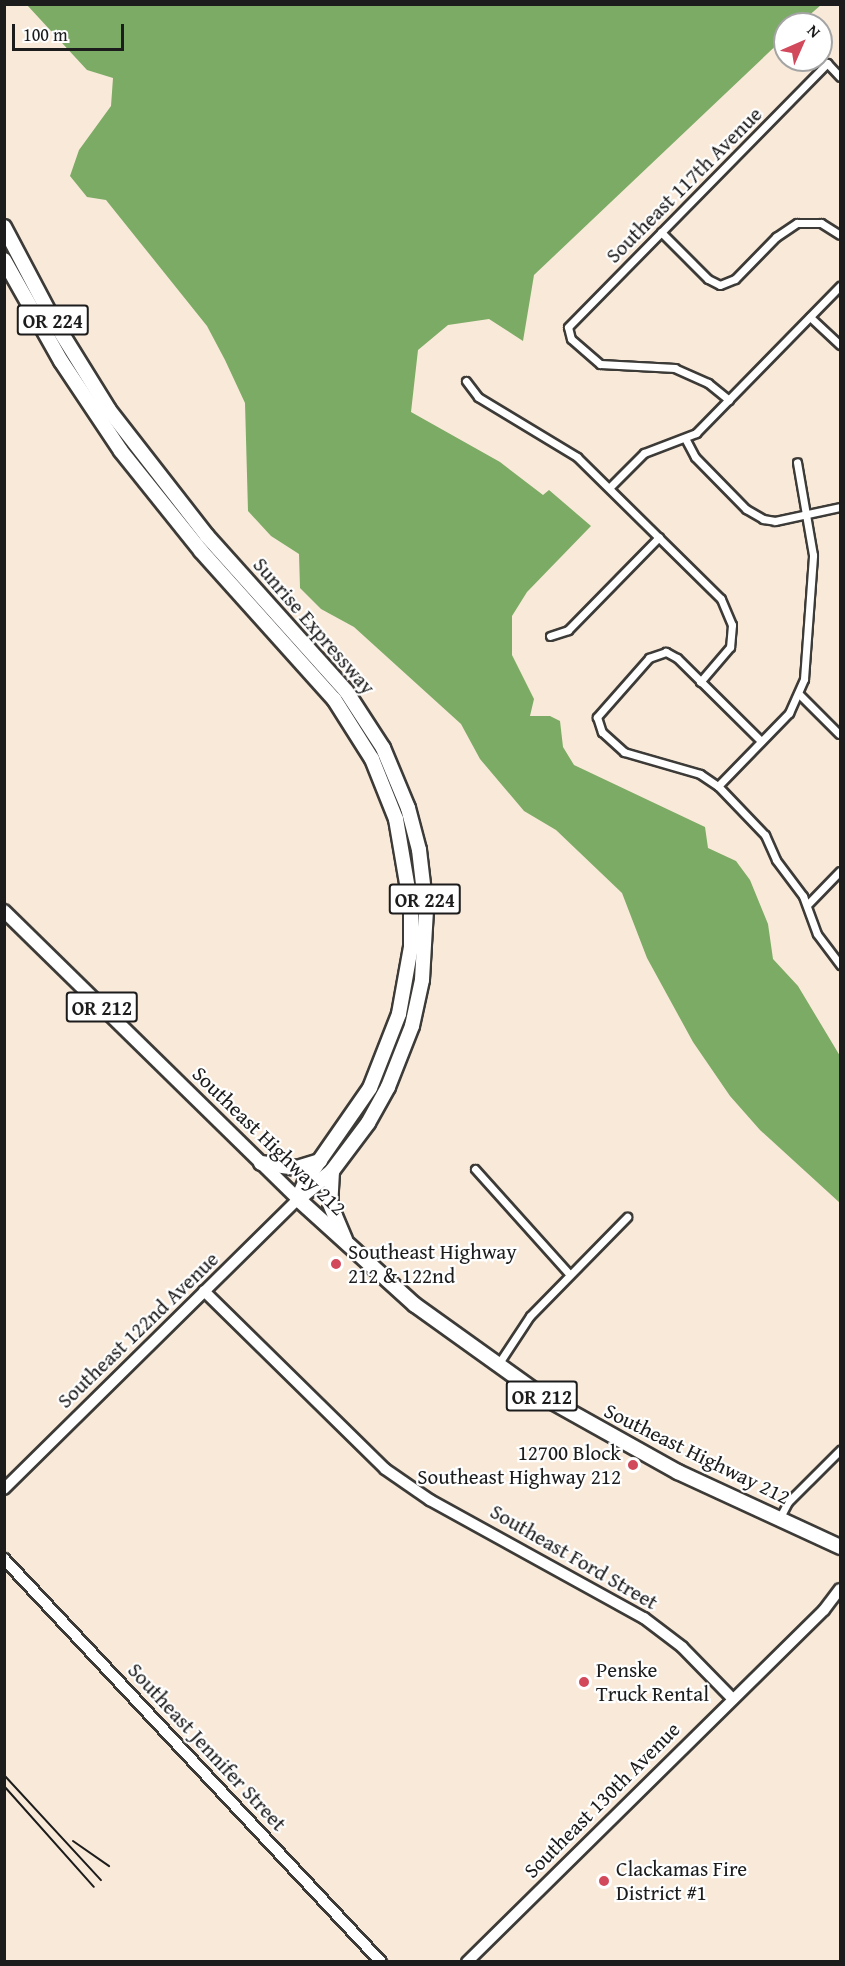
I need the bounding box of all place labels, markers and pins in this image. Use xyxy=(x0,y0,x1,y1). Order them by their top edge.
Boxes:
place label: Southeast Highway 212 & 122nd xyxy=(348,1239,517,1289)
marker: Southeast Highway 212 & 122nd xyxy=(329,1257,343,1271)
place label: 12700 Block Southeast Highway 212 xyxy=(417,1440,621,1490)
marker: 12700 Block Southeast Highway 212 xyxy=(626,1458,640,1472)
place label: Penske Truck Rental xyxy=(596,1657,709,1707)
marker: Penske Truck Rental xyxy=(577,1675,591,1689)
place label: Clackamas Fire District #1 xyxy=(616,1856,747,1906)
marker: Clackamas Fire District #1 xyxy=(597,1874,611,1888)

